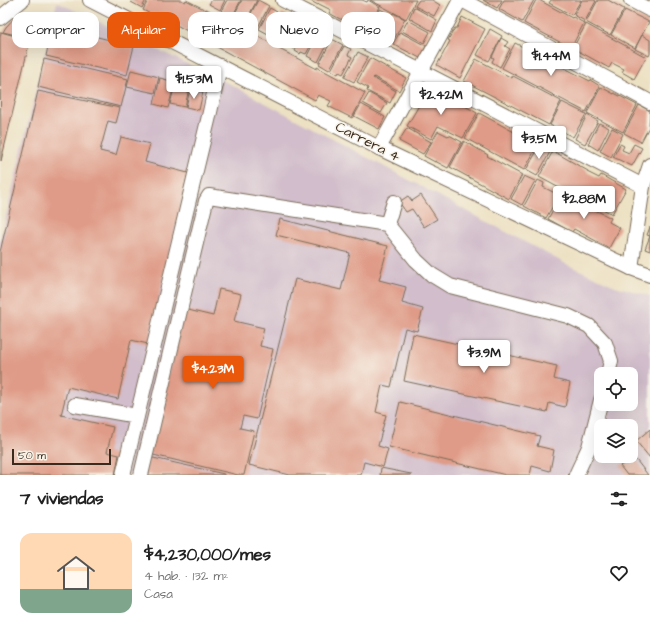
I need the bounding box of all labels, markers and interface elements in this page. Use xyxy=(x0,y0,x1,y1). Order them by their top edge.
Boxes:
chip: Comprar xyxy=(12,12,99,48)
chip: Alquilar xyxy=(107,12,180,48)
chip: Filtros xyxy=(188,12,258,48)
chip: Nuevo xyxy=(266,12,333,48)
chip: Piso xyxy=(341,12,395,48)
pin: $1.44M xyxy=(518,43,584,77)
text: $1.44M xyxy=(531,47,571,65)
pin: $1.53M xyxy=(161,66,227,100)
text: $1.53M xyxy=(175,70,213,88)
pin: $2.42M xyxy=(408,82,474,116)
text: $2.42M xyxy=(419,86,463,104)
street label: Carrera 4 xyxy=(332,117,404,167)
pin: $3.5M xyxy=(511,126,567,160)
text: $3.5M xyxy=(521,130,557,148)
pin: $2.88M xyxy=(551,186,617,220)
text: $2.88M xyxy=(562,190,606,208)
pin: $3.9M xyxy=(456,340,512,374)
text: $3.9M xyxy=(467,344,501,362)
pin: $4.23M xyxy=(180,356,246,390)
text: $4.23M xyxy=(192,360,234,378)
map controls xyxy=(594,367,638,463)
button: locate xyxy=(594,367,638,411)
button: layers xyxy=(594,419,638,463)
scale bar xyxy=(12,447,111,466)
text: 50 m xyxy=(18,448,46,463)
text: 7 viviendas xyxy=(20,487,104,511)
icon: filters xyxy=(608,488,630,510)
text: $4,230,000/mes xyxy=(144,543,271,567)
icon: home xyxy=(52,549,100,597)
icon: heart xyxy=(608,562,630,584)
text: 4 hab. · 132 m² xyxy=(144,567,228,585)
text: Casa xyxy=(144,585,173,603)

